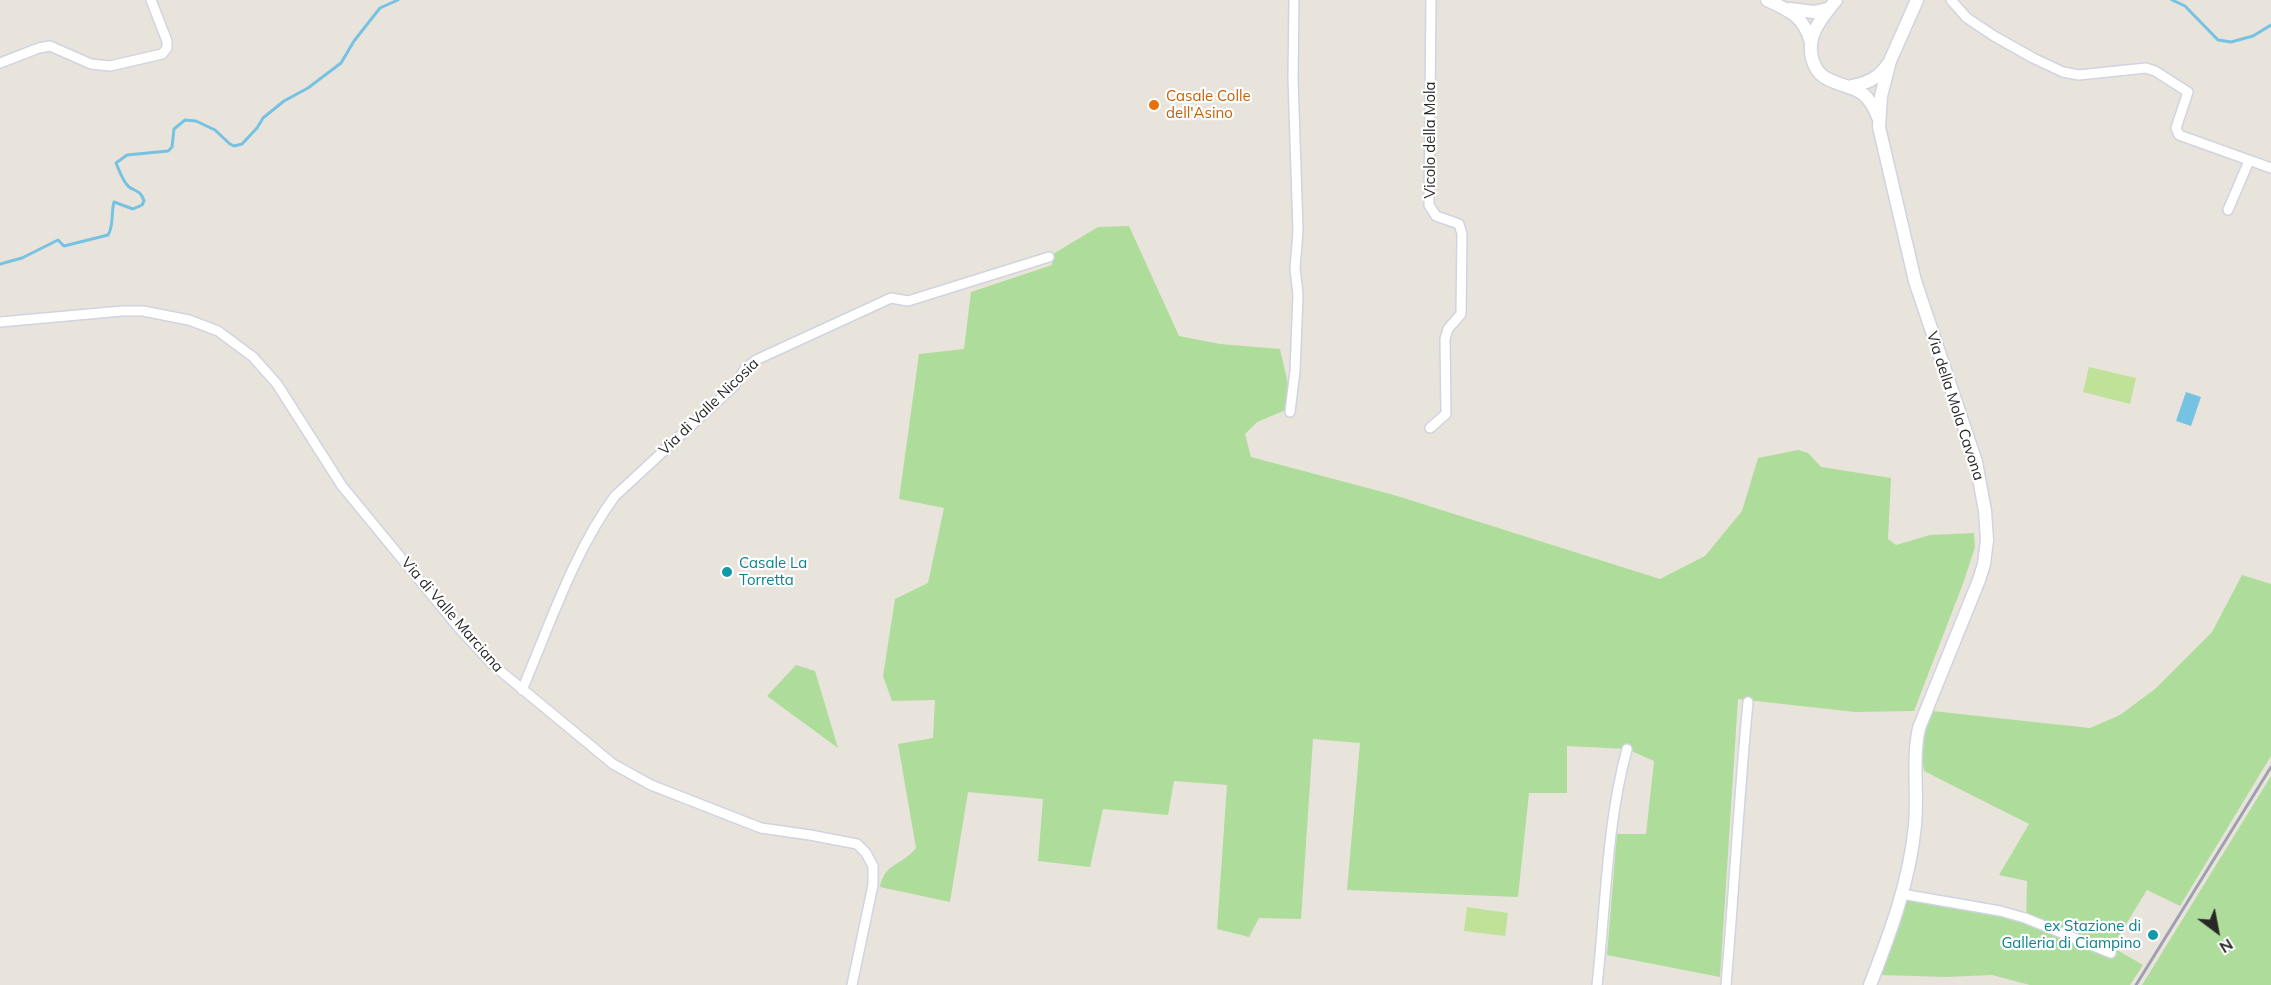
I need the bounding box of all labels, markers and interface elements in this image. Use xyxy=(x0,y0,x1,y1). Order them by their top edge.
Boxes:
street label: Vicolo della Mola xyxy=(1421,81,1439,199)
place label: Casale Colle dell'Asino xyxy=(1166,87,1251,122)
marker: Casale Colle dell'Asino xyxy=(1147,98,1161,112)
street label: Via della Mola Cavona xyxy=(1922,329,1988,483)
street label: Via di Valle Nicosia xyxy=(655,355,763,459)
street label: Via di Valle Marciana xyxy=(397,554,507,676)
place label: Casale La Torretta xyxy=(739,554,807,589)
marker: Casale La Torretta xyxy=(720,565,734,579)
north arrow xyxy=(2187,901,2247,961)
place label: ex Stazione di Galleria di Ciampino xyxy=(2001,917,2141,952)
marker: ex Stazione di Galleria di Ciampino xyxy=(2146,928,2160,942)
text: N xyxy=(2216,935,2237,958)

